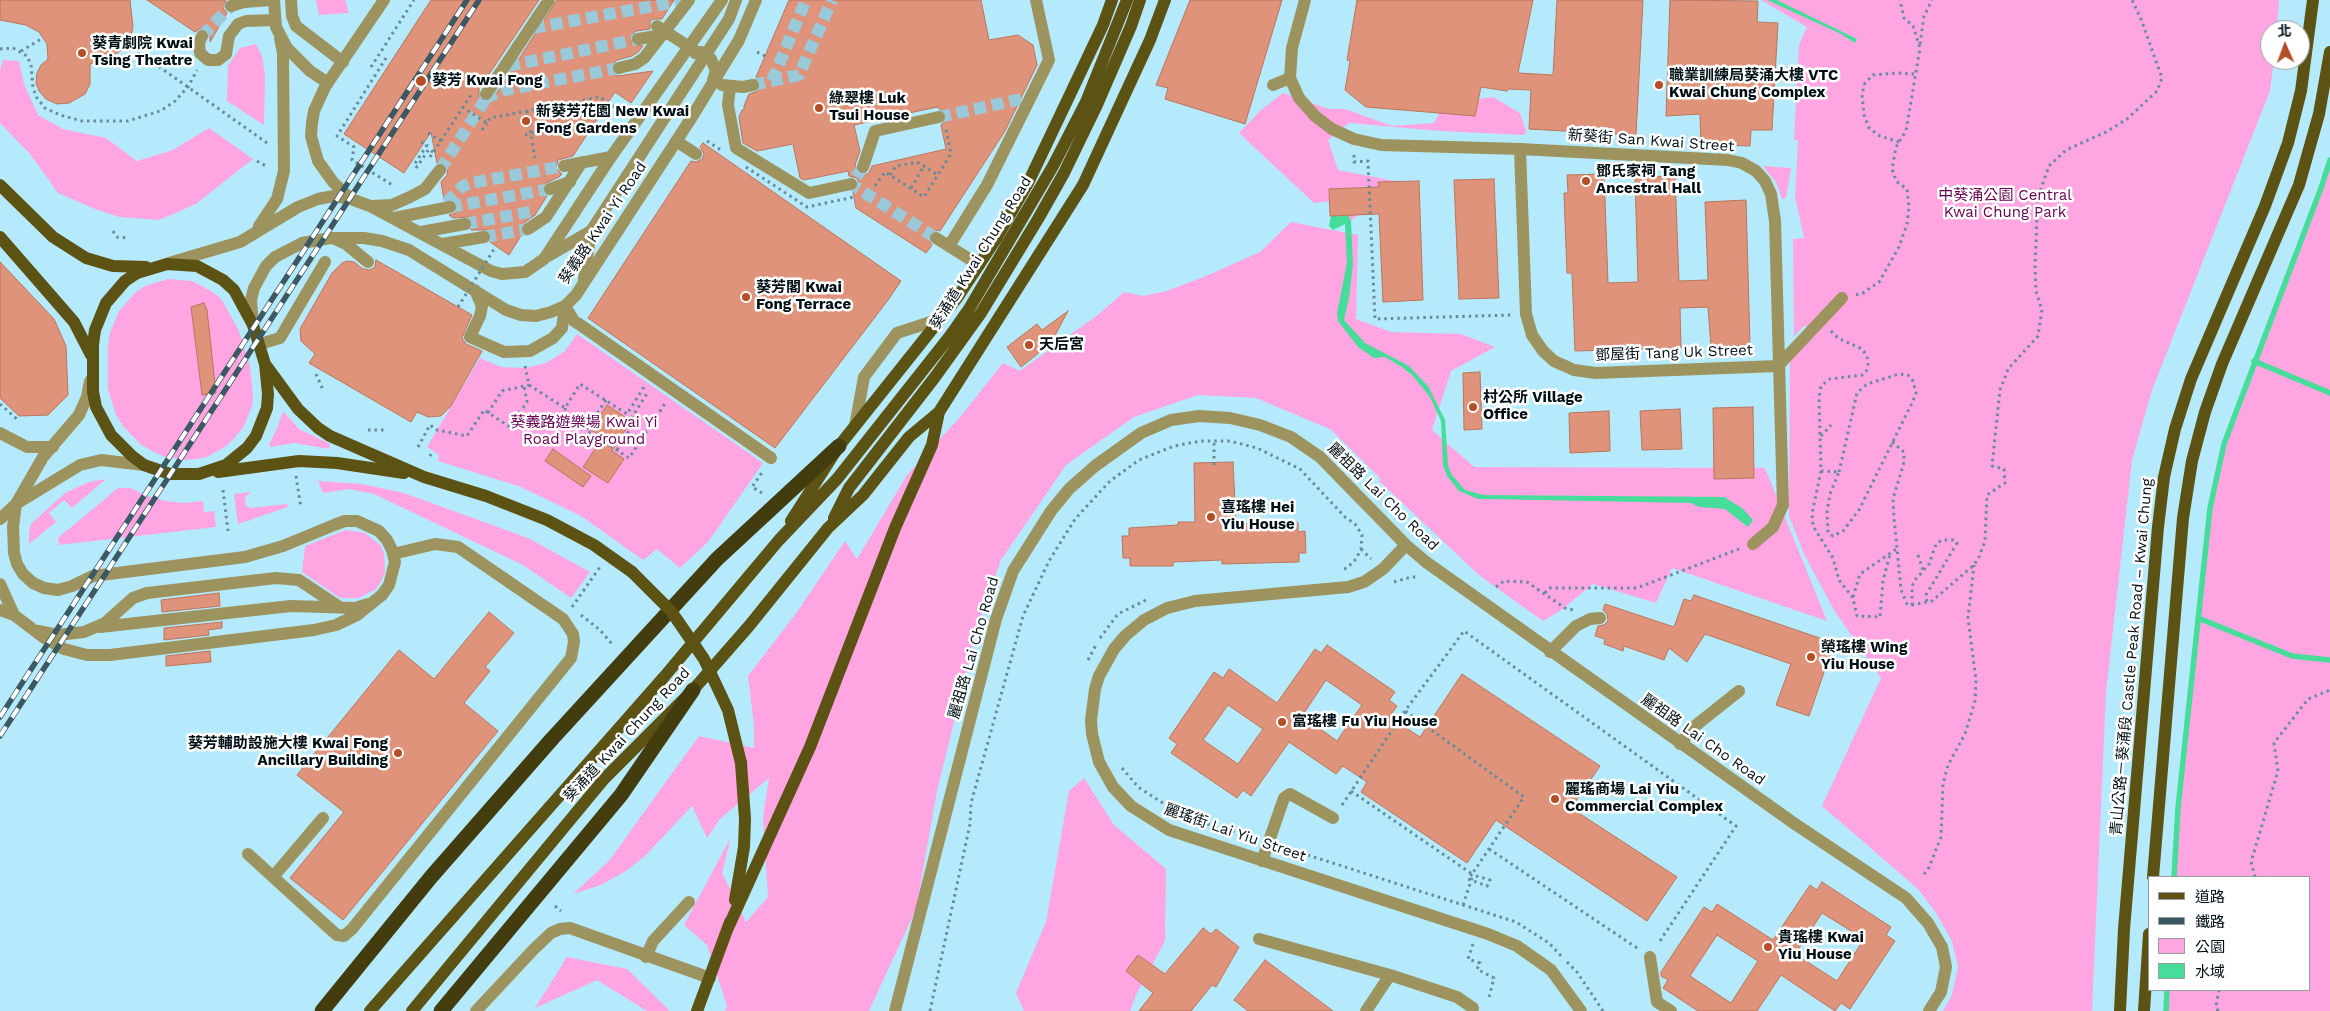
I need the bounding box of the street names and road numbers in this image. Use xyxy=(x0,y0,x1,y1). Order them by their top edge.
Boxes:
street label: 新葵街 San Kwai Street xyxy=(1567,126,1735,156)
street label: 葵義路 Kwai Yi Road xyxy=(555,158,651,288)
street label: 葵涌道 Kwai Chung Road xyxy=(926,173,1036,333)
street label: 鄧屋街 Tang Uk Street xyxy=(1595,341,1753,365)
street label: 麗祖路 Lai Cho Road xyxy=(1324,439,1442,555)
street label: 青山公路－葵涌段 Castle Peak Road – Kwai Chung xyxy=(2107,478,2157,836)
street label: 麗祖路 Lai Cho Road xyxy=(945,575,1003,721)
street label: 葵涌道 Kwai Chung Road xyxy=(560,664,694,806)
street label: 麗祖路 Lai Cho Road xyxy=(1638,690,1768,790)
street label: 麗瑤街 Lai Yiu Street xyxy=(1162,800,1308,866)

